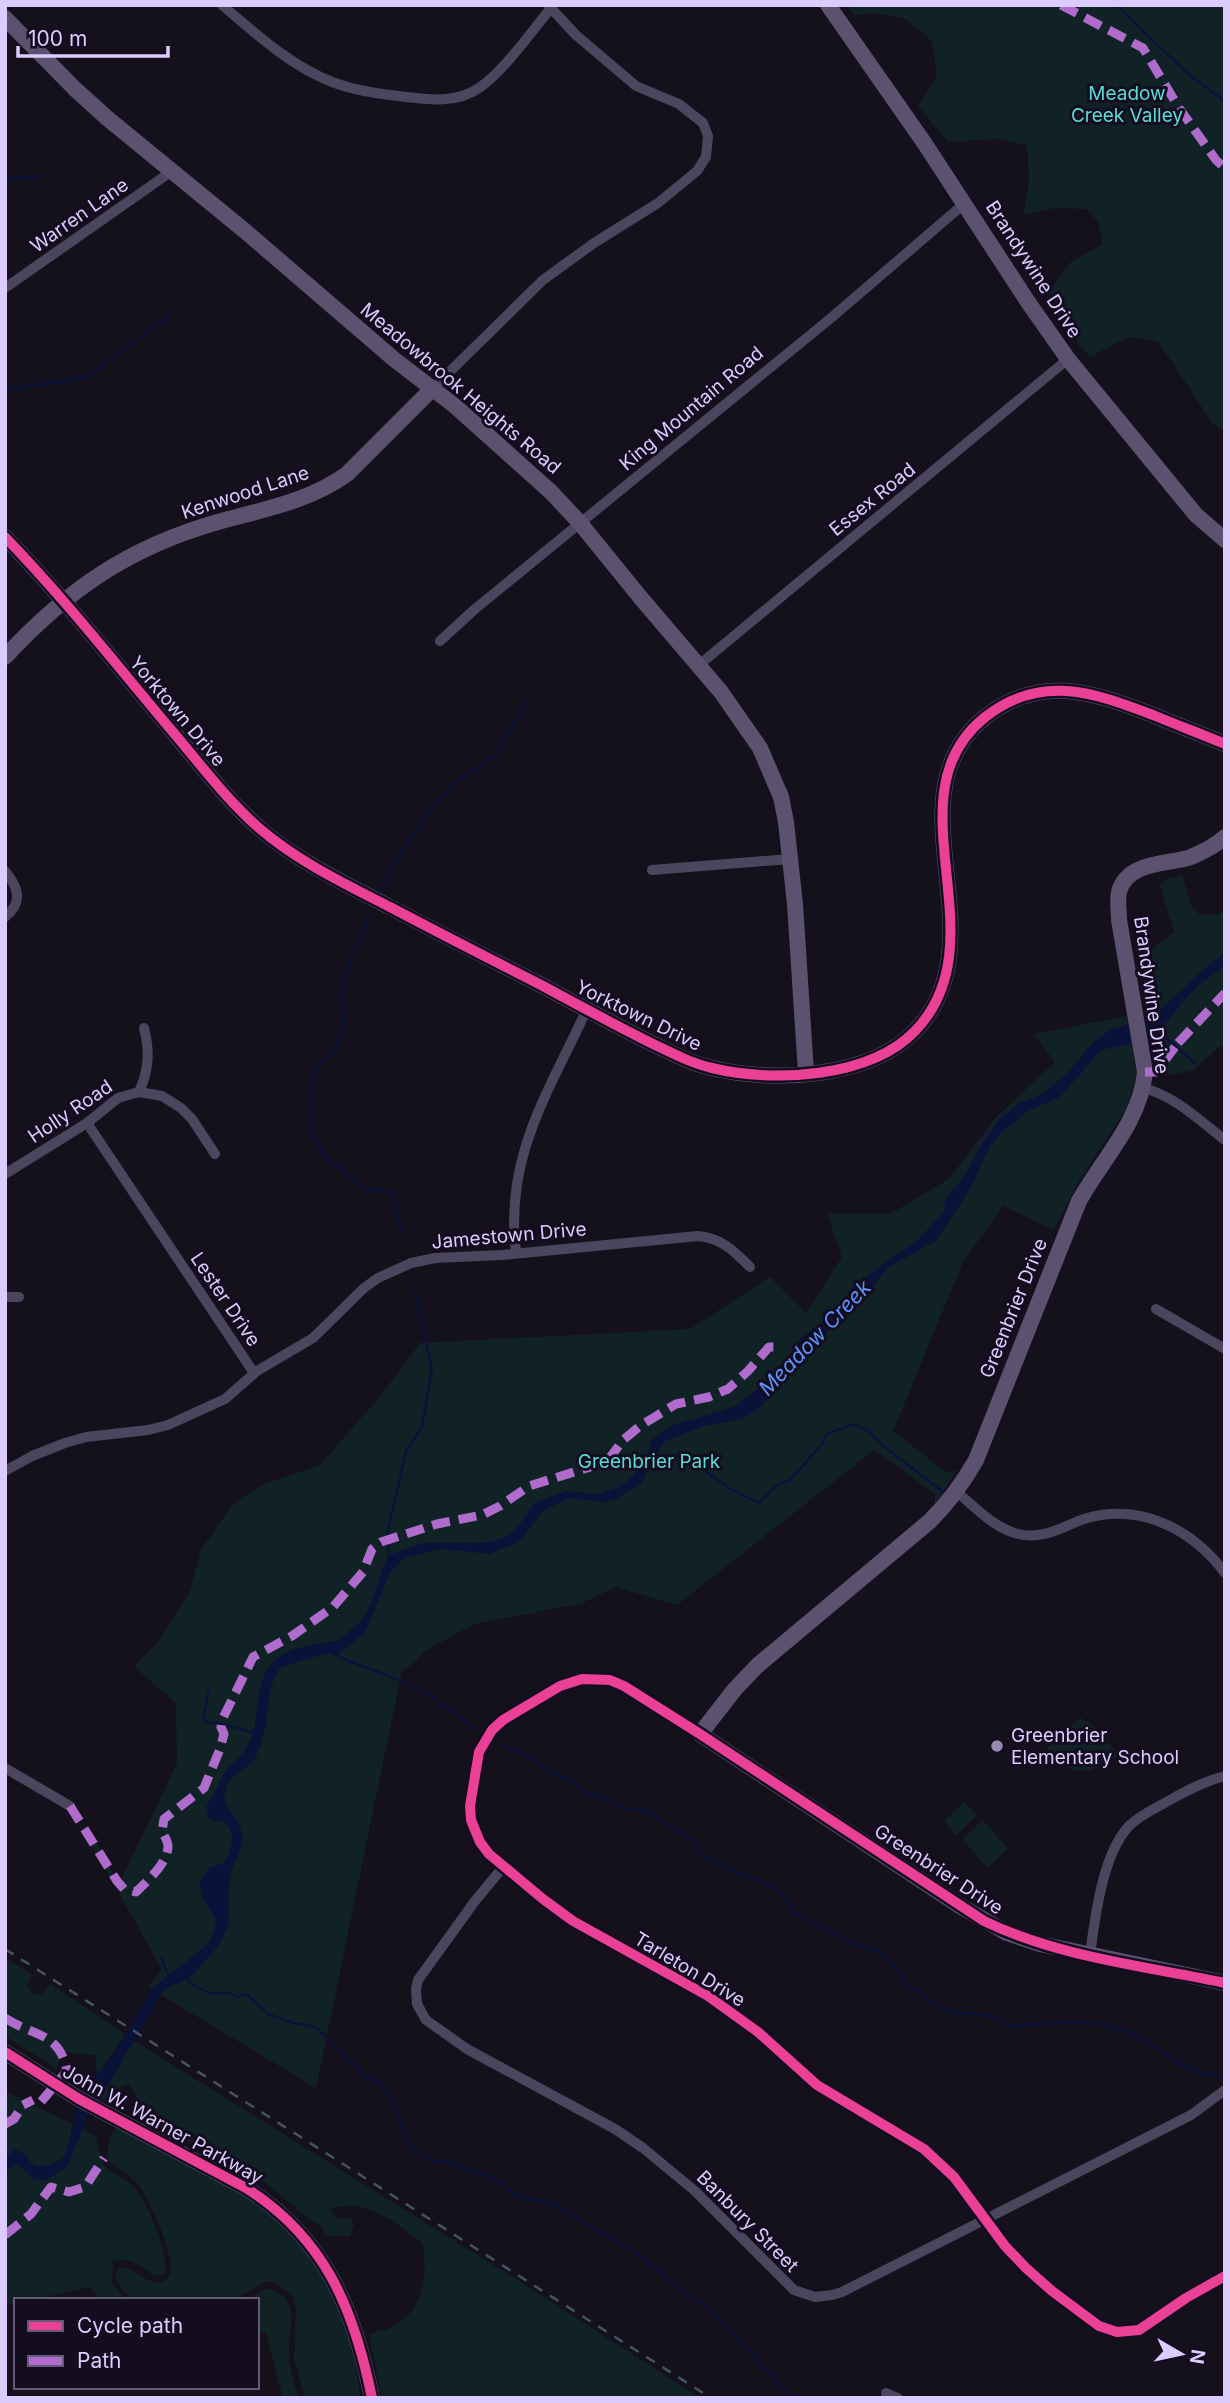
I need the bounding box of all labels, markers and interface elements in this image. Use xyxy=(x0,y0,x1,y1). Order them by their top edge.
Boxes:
scale bar xyxy=(18,14,168,58)
text: 100 m xyxy=(28,26,87,51)
park label: Meadow Creek Valley xyxy=(1071,82,1183,127)
street label: Warren Lane xyxy=(26,173,133,258)
street label: Brandywine Drive xyxy=(981,196,1086,342)
street label: Meadowbrook Heights Road xyxy=(356,298,565,479)
street label: King Mountain Road xyxy=(615,341,768,475)
street label: Essex Road xyxy=(825,458,920,541)
street label: Kenwood Lane xyxy=(178,461,312,524)
street label: Yorktown Drive xyxy=(125,651,230,771)
street label: Brandywine Drive xyxy=(1129,915,1174,1075)
street label: Yorktown Drive xyxy=(572,975,705,1056)
street label: Holly Road xyxy=(24,1075,117,1148)
street label: Jamestown Drive xyxy=(431,1217,588,1254)
street label: Greenbrier Drive xyxy=(975,1235,1052,1381)
street label: Lester Drive xyxy=(186,1248,265,1351)
water label: Meadow Creek xyxy=(753,1274,876,1401)
park label: Greenbrier Park xyxy=(578,1450,721,1473)
place label: Greenbrier Elementary School xyxy=(1011,1724,1179,1769)
marker: Greenbrier Elementary School xyxy=(989,1738,1005,1754)
street label: Greenbrier Drive xyxy=(870,1819,1007,1920)
street label: Tarleton Drive xyxy=(630,1927,750,2012)
street label: John W. Warner Parkway xyxy=(58,2060,267,2189)
street label: Banbury Street xyxy=(692,2166,803,2277)
legend xyxy=(14,2298,259,2389)
text: Cycle path xyxy=(77,2313,183,2338)
north arrow xyxy=(1146,2319,1216,2389)
text: Path xyxy=(77,2348,122,2373)
text: N xyxy=(1185,2348,1210,2366)

